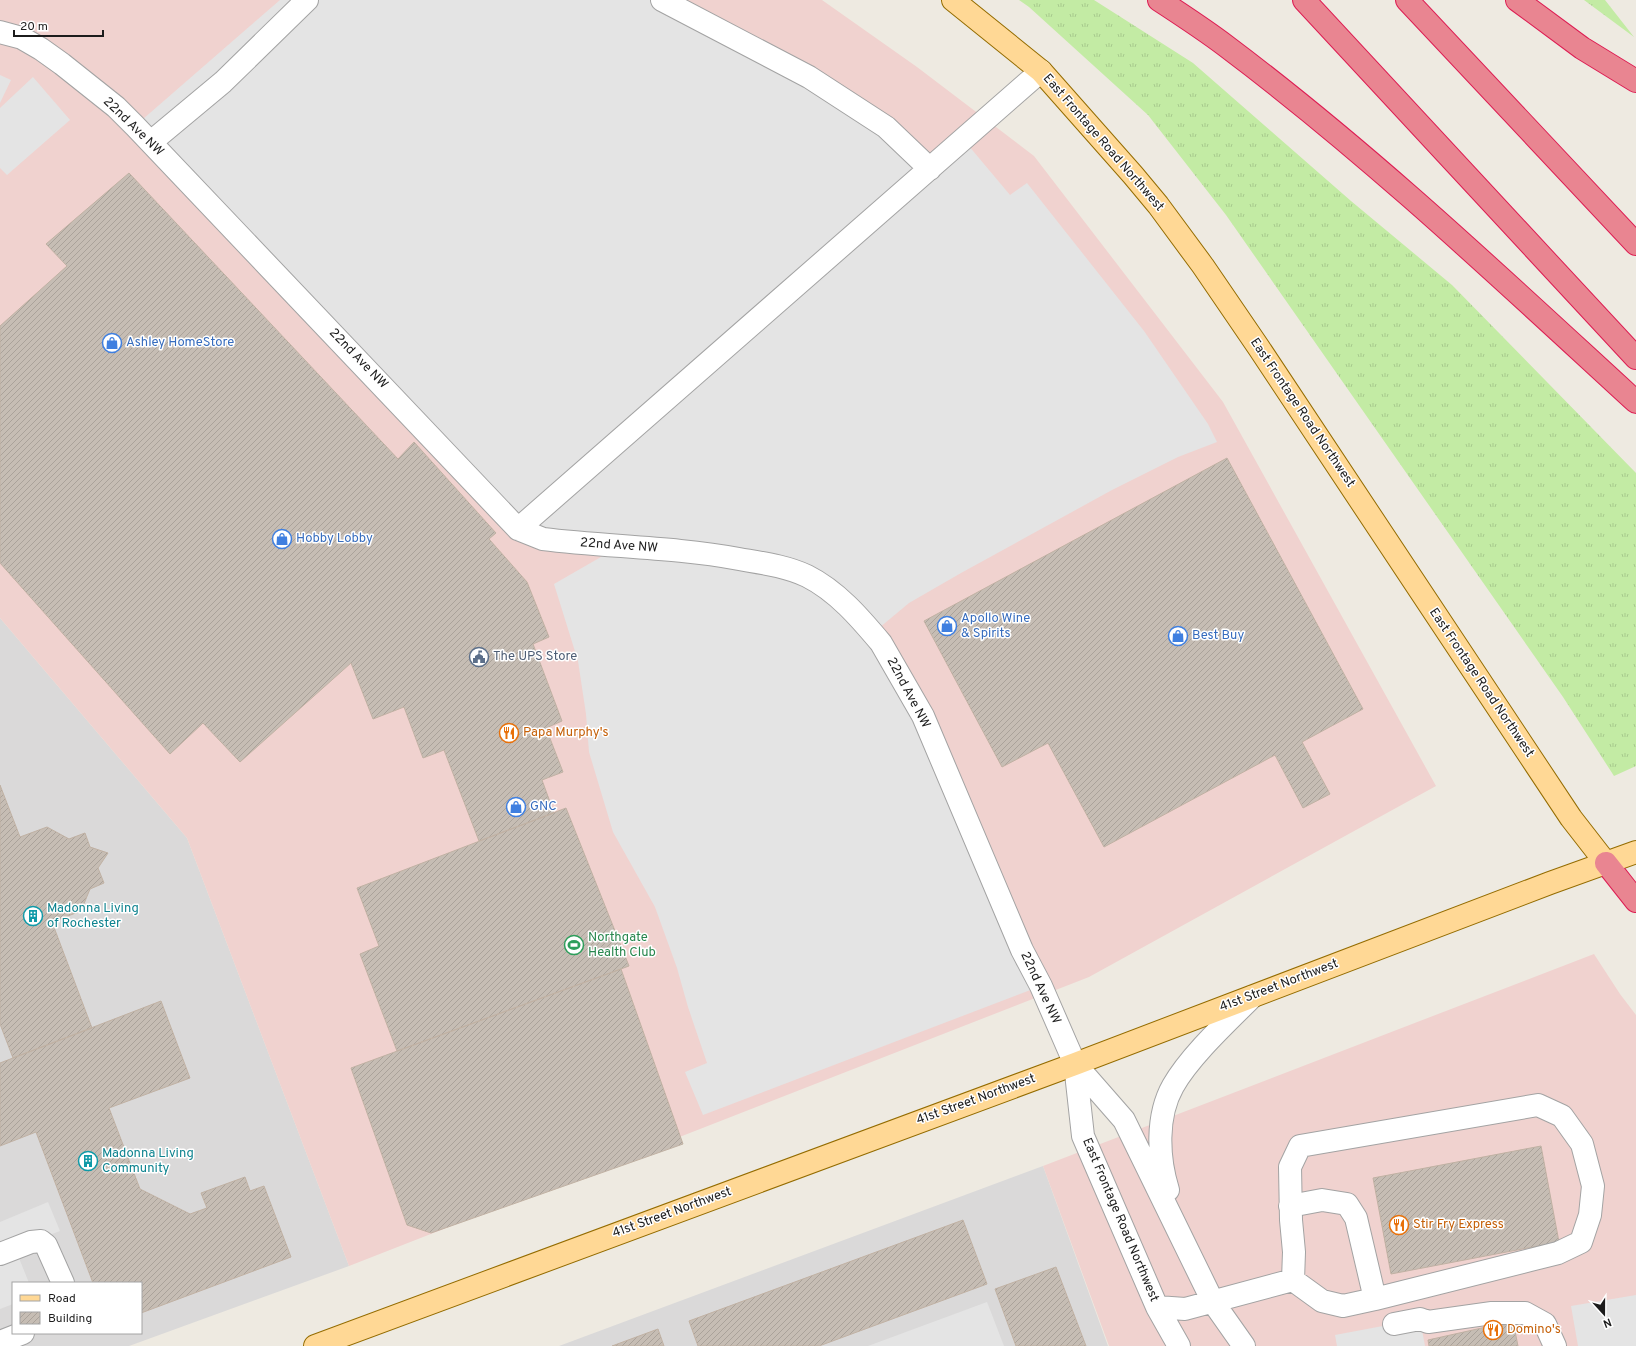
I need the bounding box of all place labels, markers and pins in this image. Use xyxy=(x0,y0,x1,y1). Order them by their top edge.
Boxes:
shop icon: Ashley HomeStore xyxy=(101,332,123,354)
place label: Ashley HomeStore xyxy=(126,335,234,351)
shop icon: Hobby Lobby xyxy=(271,528,293,550)
place label: Hobby Lobby xyxy=(296,531,373,547)
place label: Apollo Wine & Spirits xyxy=(961,611,1030,642)
shop icon: Apollo Wine & Spirits xyxy=(936,615,958,637)
shop icon: Best Buy xyxy=(1167,625,1189,647)
place label: Best Buy xyxy=(1192,628,1244,644)
public building icon: The UPS Store xyxy=(468,646,490,668)
place label: The UPS Store xyxy=(493,649,577,665)
restaurant icon: Papa Murphy's xyxy=(498,722,520,744)
place label: Papa Murphy's xyxy=(523,725,609,741)
shop icon: GNC xyxy=(505,796,527,818)
place label: GNC xyxy=(530,799,557,815)
place label: Madonna Living of Rochester xyxy=(47,901,139,932)
building icon: Madonna Living of Rochester xyxy=(22,905,44,927)
place label: Northgate Health Club xyxy=(588,930,656,961)
sports icon: Northgate Health Club xyxy=(563,934,585,956)
place label: Madonna Living Community xyxy=(102,1146,194,1177)
building icon: Madonna Living Community xyxy=(77,1150,99,1172)
restaurant icon: Stir Fry Express xyxy=(1388,1214,1410,1236)
place label: Stir Fry Express xyxy=(1413,1217,1504,1233)
restaurant icon: Domino's xyxy=(1482,1319,1504,1341)
place label: Domino's xyxy=(1507,1322,1561,1338)

